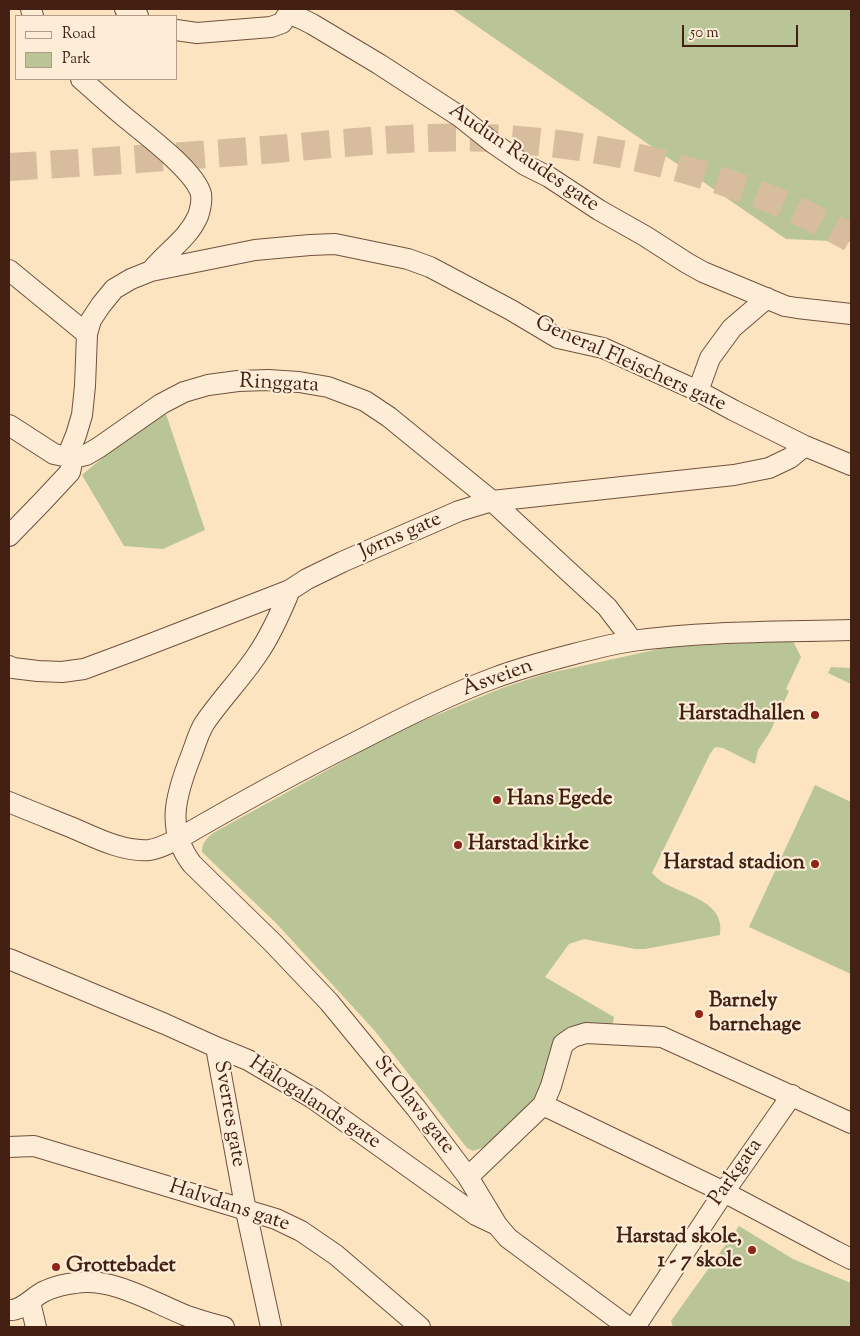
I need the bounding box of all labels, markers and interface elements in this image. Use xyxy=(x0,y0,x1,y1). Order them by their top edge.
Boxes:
legend xyxy=(15,15,178,80)
scale bar xyxy=(685,15,801,47)
text: 50 m xyxy=(690,23,719,44)
text: Road xyxy=(62,24,96,45)
text: Park xyxy=(62,49,91,70)
street label: Audun Raudes gate xyxy=(443,99,603,219)
street label: General Fleischers gate xyxy=(530,311,730,419)
street label: Ringgata xyxy=(238,370,320,400)
street label: Jørns gate xyxy=(356,508,446,566)
street label: Åsveien xyxy=(459,655,537,703)
place label: Harstadhallen xyxy=(679,702,805,728)
marker: Harstadhallen xyxy=(809,709,821,721)
place label: Hans Egede xyxy=(507,787,612,813)
marker: Hans Egede xyxy=(491,794,503,806)
place label: Harstad kirke xyxy=(468,832,589,858)
marker: Harstad kirke xyxy=(452,839,464,851)
place label: Harstad stadion xyxy=(664,851,805,877)
marker: Harstad stadion xyxy=(809,858,821,870)
place label: Barnely barnehage xyxy=(709,989,801,1039)
marker: Barnely barnehage xyxy=(693,1008,705,1020)
street label: Hålogalands gate xyxy=(243,1052,385,1156)
street label: St Olavs gate xyxy=(367,1052,459,1160)
street label: Sverres gate xyxy=(206,1059,250,1169)
street label: Parkgata xyxy=(705,1135,769,1211)
street label: Halvdans gate xyxy=(165,1176,293,1238)
place label: Harstad skole, 1 - 7 skole xyxy=(616,1225,742,1275)
marker: Harstad skole, 1 - 7 skole xyxy=(746,1244,758,1256)
place label: Grottebadet xyxy=(66,1254,176,1280)
marker: Grottebadet xyxy=(50,1261,62,1273)

